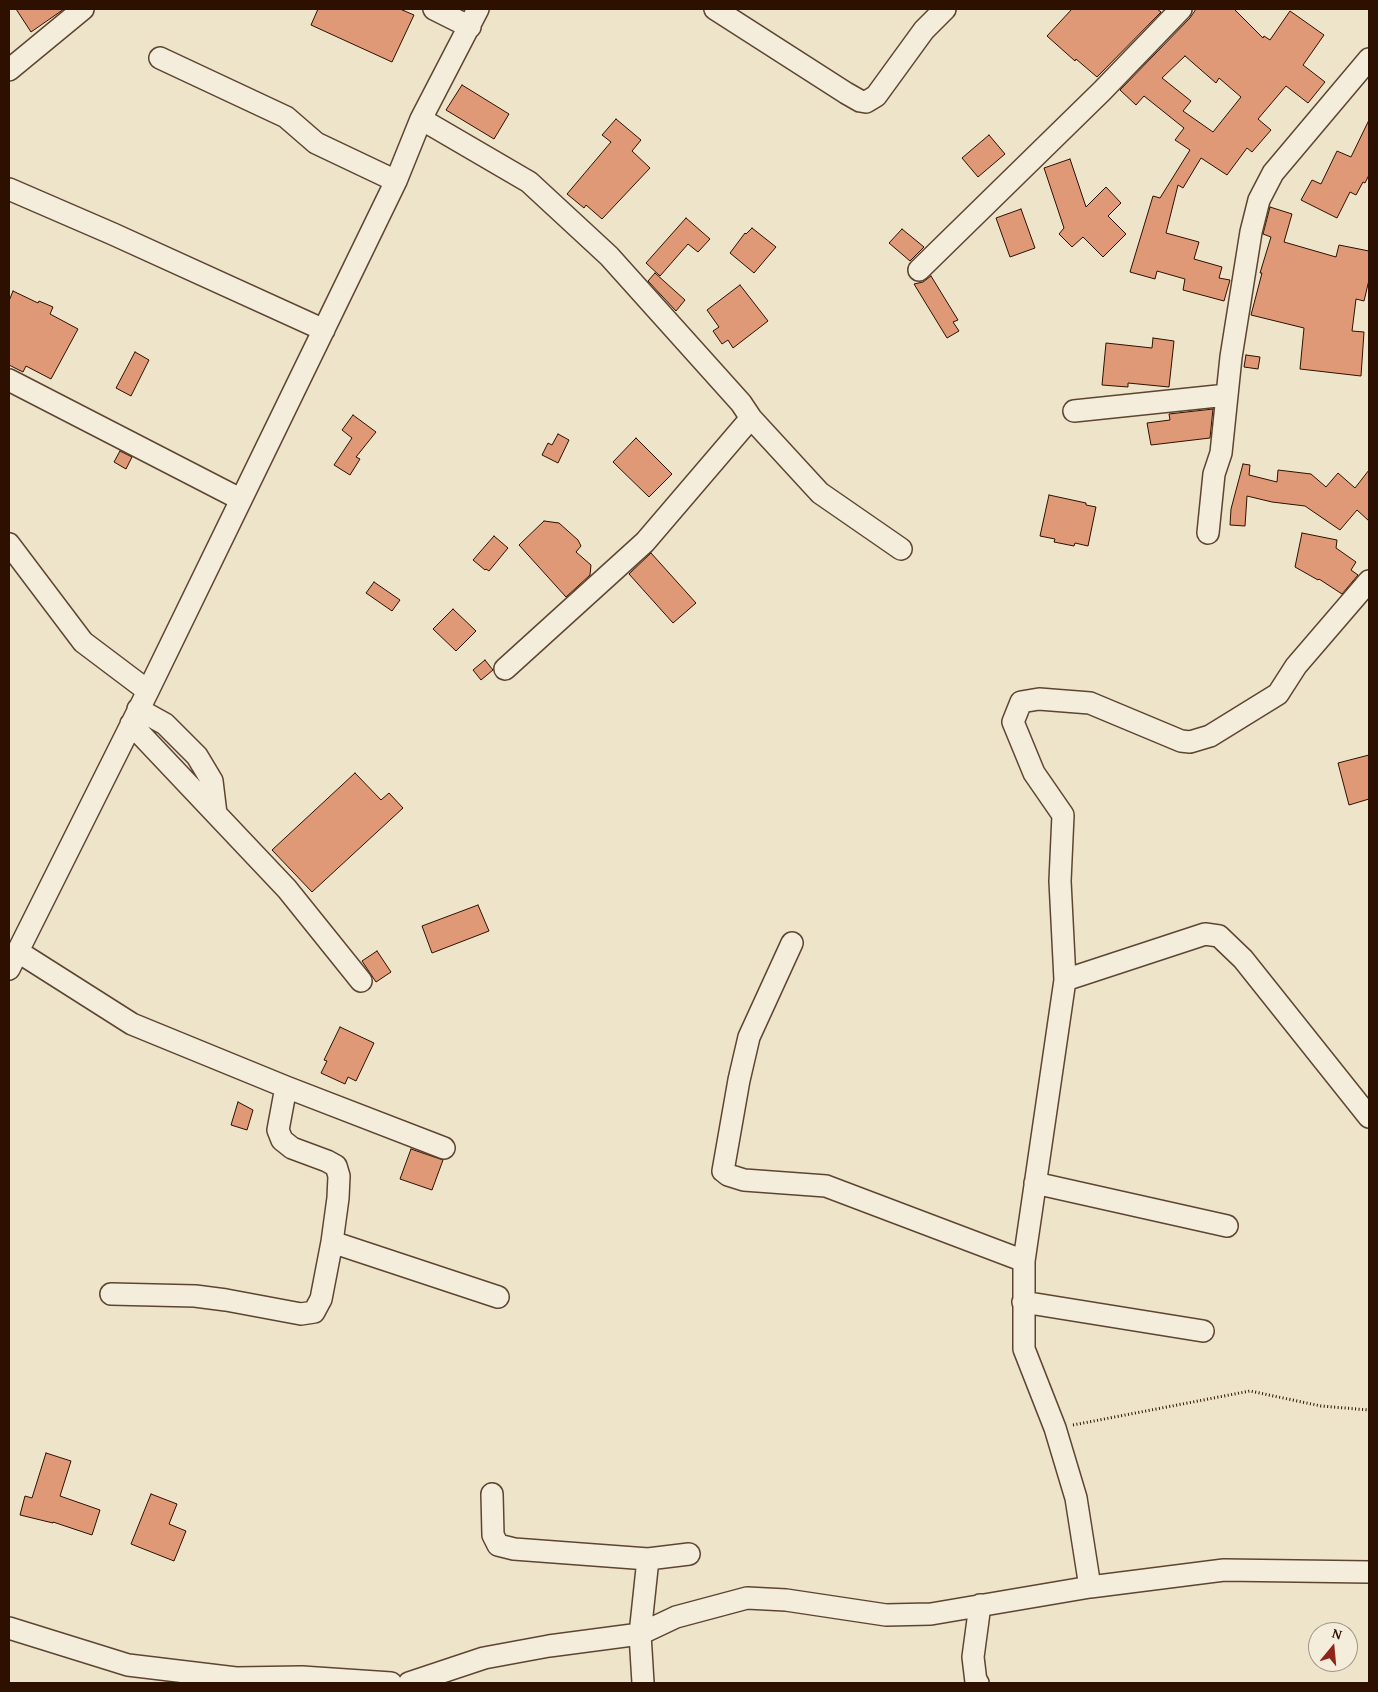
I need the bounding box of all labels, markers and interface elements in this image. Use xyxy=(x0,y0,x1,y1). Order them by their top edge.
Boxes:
north arrow xyxy=(1308,1622,1358,1672)
text: N xyxy=(1330,1623,1344,1645)

